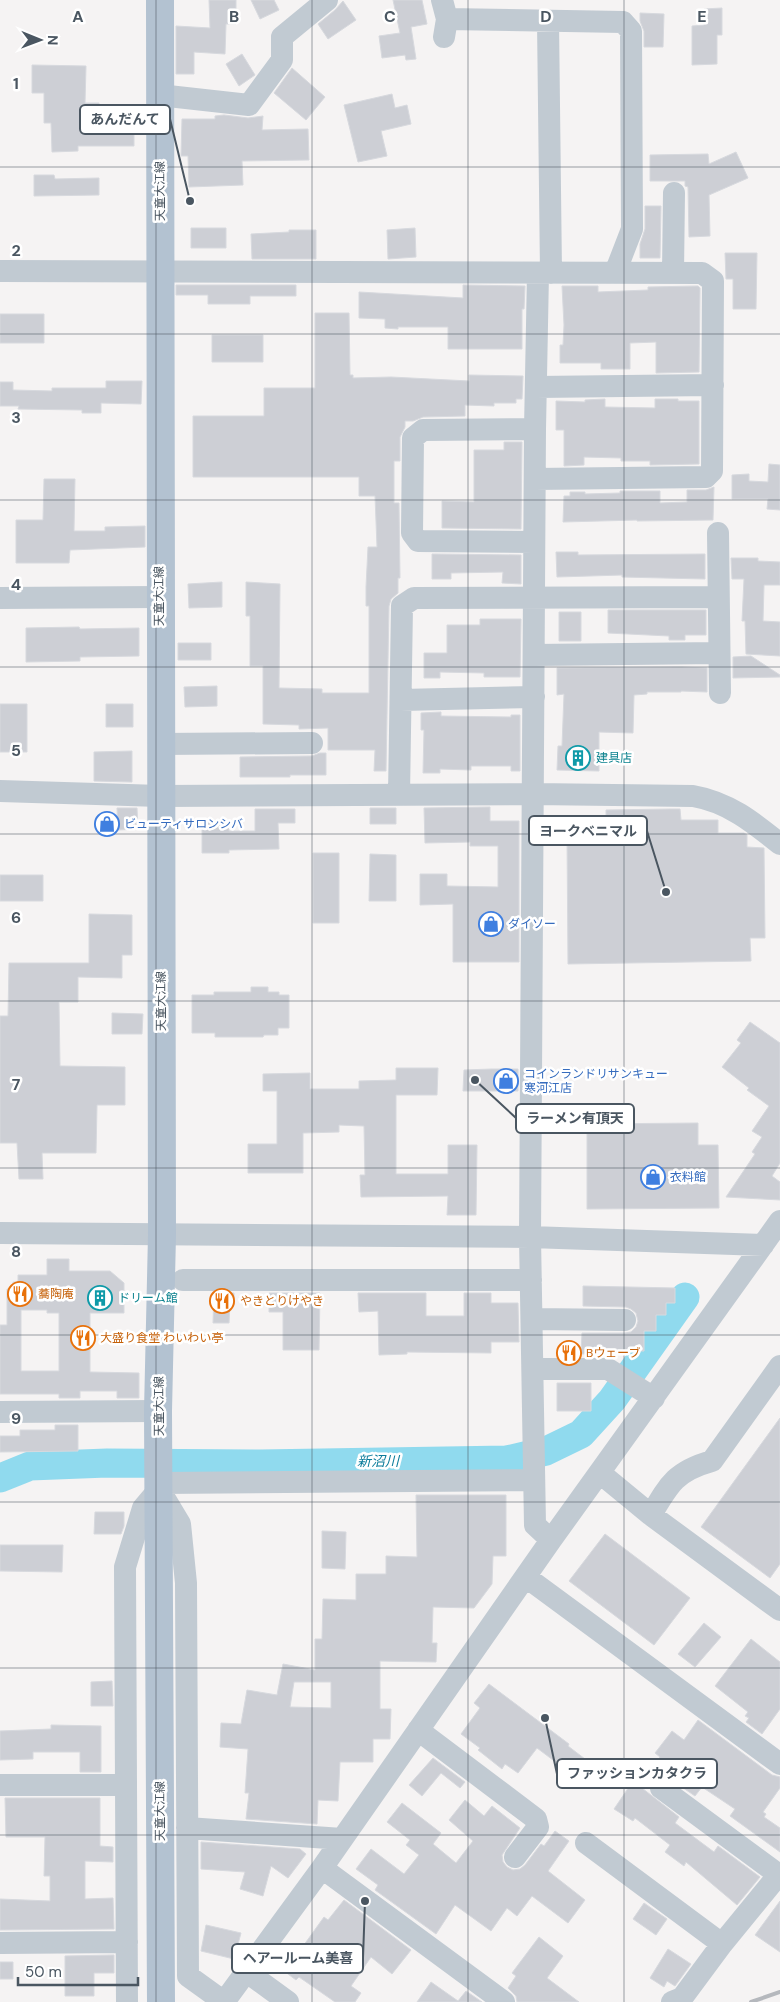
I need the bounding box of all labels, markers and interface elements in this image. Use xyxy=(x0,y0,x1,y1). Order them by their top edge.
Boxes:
text: A xyxy=(72,6,84,27)
text: B xyxy=(229,6,239,27)
text: C xyxy=(384,6,396,27)
text: D xyxy=(540,6,552,27)
text: E xyxy=(697,6,707,27)
north arrow xyxy=(15,15,65,65)
text: N xyxy=(44,35,62,45)
text: 1 xyxy=(13,73,19,94)
callout: あんだんて xyxy=(80,105,170,134)
text: あんだんて xyxy=(90,110,160,128)
street label: 天童大江線 xyxy=(152,161,168,221)
text: 2 xyxy=(11,240,21,261)
text: 3 xyxy=(11,407,21,428)
street label: 天童大江線 xyxy=(151,566,167,626)
text: 4 xyxy=(11,574,21,595)
text: 5 xyxy=(11,740,21,761)
building icon: 建具店 xyxy=(565,745,591,771)
place label: 建具店 xyxy=(596,750,632,766)
shop icon: ビューティサロンシバ xyxy=(94,811,120,837)
place label: ビューティサロンシバ xyxy=(124,816,243,832)
callout: ヨークベニマル xyxy=(529,816,647,845)
text: ヨークベニマル xyxy=(539,822,637,840)
text: 6 xyxy=(11,907,21,928)
shop icon: ダイソー xyxy=(478,911,504,937)
place label: ダイソー xyxy=(508,916,556,932)
street label: 天童大江線 xyxy=(153,971,169,1031)
place label: コインランドリサンキュー 寒河江店 xyxy=(524,1066,668,1096)
shop icon: コインランドリサンキュー 寒河江店 xyxy=(493,1068,519,1094)
text: 7 xyxy=(12,1074,21,1095)
callout: ラーメン有頂天 xyxy=(516,1104,634,1133)
text: ラーメン有頂天 xyxy=(526,1109,624,1127)
shop icon: 衣料館 xyxy=(640,1164,666,1190)
place label: 衣料館 xyxy=(670,1169,706,1185)
text: 8 xyxy=(11,1241,21,1262)
restaurant icon: 蕎陶庵 xyxy=(7,1281,33,1307)
building icon: ドリーム館 xyxy=(87,1285,113,1311)
place label: 蕎陶庵 xyxy=(38,1286,74,1302)
restaurant icon: やきとりけやき xyxy=(209,1288,235,1314)
place label: ドリーム館 xyxy=(118,1290,178,1306)
place label: やきとりけやき xyxy=(240,1293,324,1309)
restaurant icon: 大盛り食堂 わいわい亭 xyxy=(70,1325,96,1351)
place label: 大盛り食堂 わいわい亭 xyxy=(100,1330,223,1346)
restaurant icon: Bウェーブ xyxy=(556,1340,582,1366)
place label: Bウェーブ xyxy=(586,1345,641,1361)
street label: 天童大江線 xyxy=(151,1376,167,1436)
text: 9 xyxy=(11,1408,21,1429)
water label: 新沼川 xyxy=(357,1452,401,1470)
callout: ファッションカタクラ xyxy=(557,1759,717,1788)
text: ファッションカタクラ xyxy=(567,1764,707,1782)
street label: 天童大江線 xyxy=(152,1781,168,1841)
callout: ヘアールーム美喜 xyxy=(232,1944,363,1973)
text: ヘアールーム美喜 xyxy=(243,1949,353,1967)
scale bar xyxy=(18,1954,138,1986)
text: 50 m xyxy=(25,1962,62,1982)

